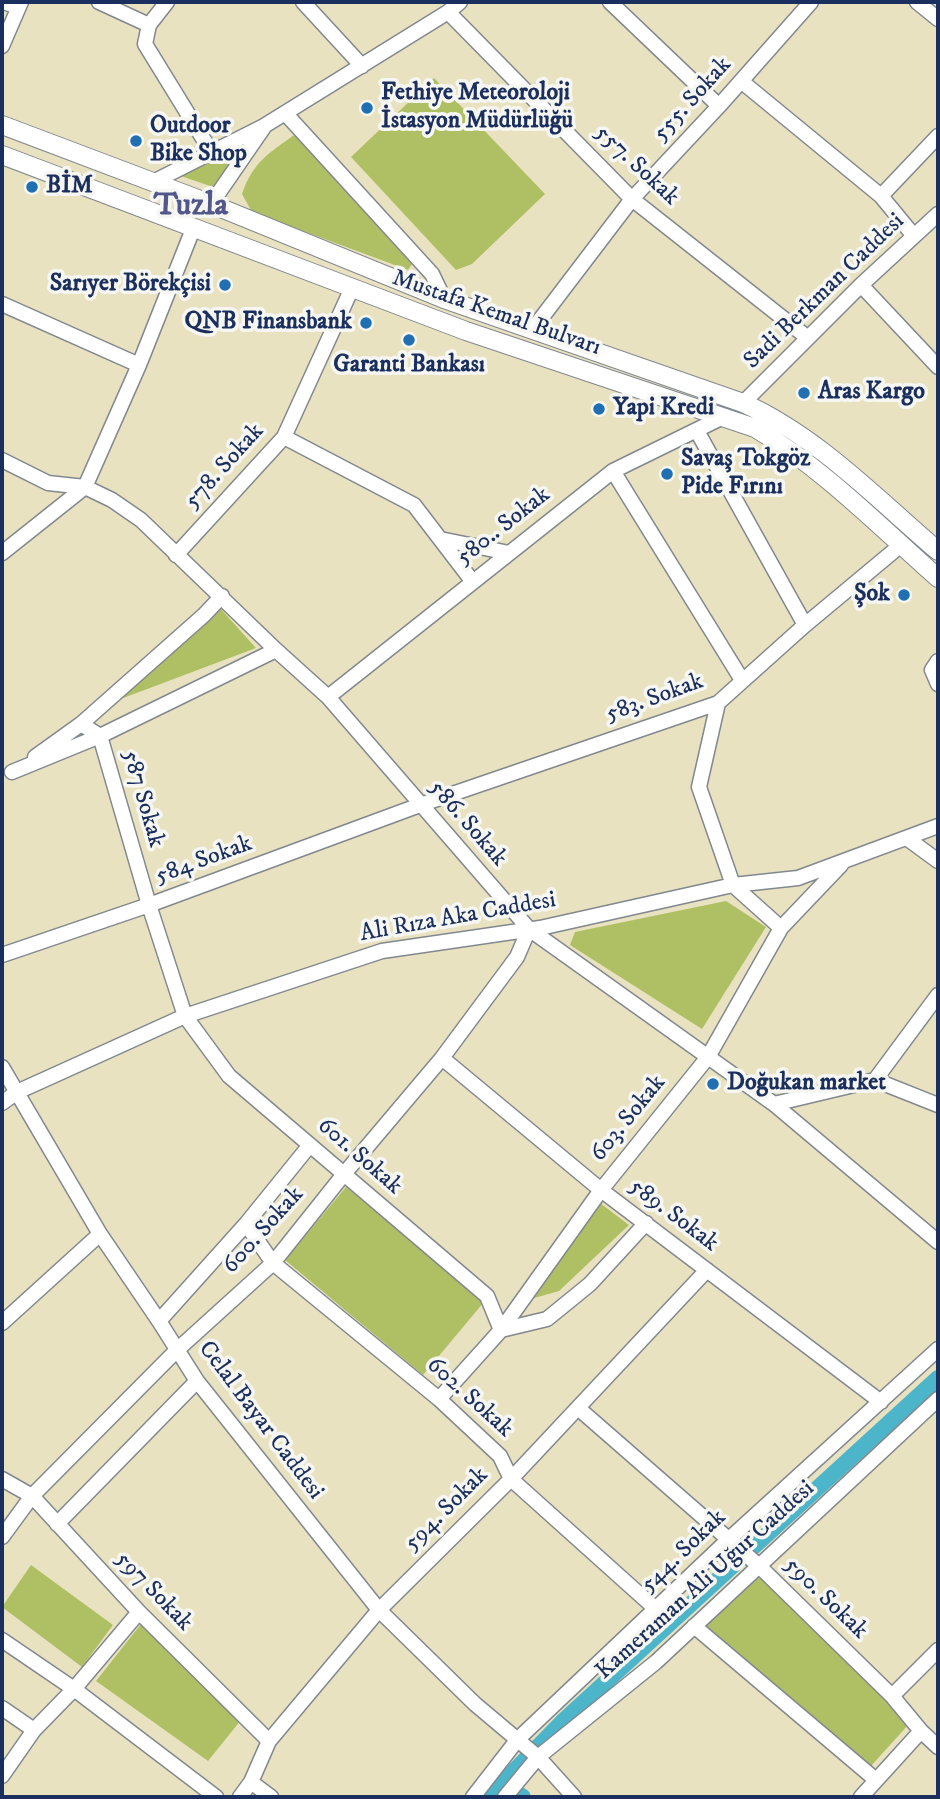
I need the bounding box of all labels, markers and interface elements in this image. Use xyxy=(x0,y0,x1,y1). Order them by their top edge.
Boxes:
street label: 555. Sokak xyxy=(647,52,739,148)
place label: Fethiye Meteoroloji İstasyon Müdürlüğü xyxy=(381,80,573,136)
marker: Fethiye Meteoroloji İstasyon Müdürlüğü xyxy=(359,100,375,116)
place label: Outdoor Bike Shop xyxy=(150,113,247,169)
street label: 557. Sokak xyxy=(588,120,684,212)
marker: Outdoor Bike Shop xyxy=(128,133,144,149)
place label: BİM xyxy=(46,173,93,201)
marker: BİM xyxy=(24,179,40,195)
district label: Tuzla xyxy=(154,188,228,226)
street label: Sadi Berkman Caddesi xyxy=(739,208,911,376)
street label: Mustafa Kemal Bulvarı xyxy=(388,265,604,363)
place label: Sarıyer Börekçisi xyxy=(50,271,211,299)
marker: Sarıyer Börekçisi xyxy=(217,277,233,293)
place label: QNB Finansbank xyxy=(184,309,352,337)
marker: QNB Finansbank xyxy=(358,315,374,331)
marker: Garanti Bankası xyxy=(401,332,417,348)
place label: Garanti Bankası xyxy=(333,352,485,380)
place label: Aras Kargo xyxy=(818,379,925,407)
marker: Aras Kargo xyxy=(796,385,812,401)
place label: Yapi Kredi xyxy=(613,395,714,423)
marker: Yapi Kredi xyxy=(591,401,607,417)
street label: 578. Sokak xyxy=(179,418,271,516)
place label: Savaş Tokgöz Pide Fırını xyxy=(681,446,810,502)
marker: Savaş Tokgöz Pide Fırını xyxy=(659,466,675,482)
street label: 580.. Sokak xyxy=(451,481,557,573)
place label: Şok xyxy=(854,581,890,609)
marker: Şok xyxy=(896,587,912,603)
street label: 583. Sokak xyxy=(602,668,708,730)
street label: 587 Sokak xyxy=(114,747,170,851)
street label: 586. Sokak xyxy=(422,775,512,873)
street label: 584 Sokak xyxy=(152,830,256,892)
street label: Ali Rıza Aka Caddesi xyxy=(358,887,558,949)
street label: 603. Sokak xyxy=(585,1070,673,1168)
place label: Doğukan market xyxy=(727,1070,886,1098)
marker: Doğukan market xyxy=(705,1076,721,1092)
street label: 601. Sokak xyxy=(311,1112,407,1202)
street label: 589. Sokak xyxy=(622,1173,724,1259)
street label: 600. Sokak xyxy=(217,1181,311,1281)
street label: Celal Bayar Caddesi xyxy=(191,1336,329,1506)
street label: 602. Sokak xyxy=(420,1352,518,1444)
street label: 594. Sokak xyxy=(399,1462,495,1558)
street label: Kameraman Ali Uğur Caddesi xyxy=(591,1475,821,1687)
street label: 544. Sokak xyxy=(635,1504,733,1600)
street label: 597 Sokak xyxy=(108,1546,198,1638)
street label: 590. Sokak xyxy=(777,1552,873,1646)

